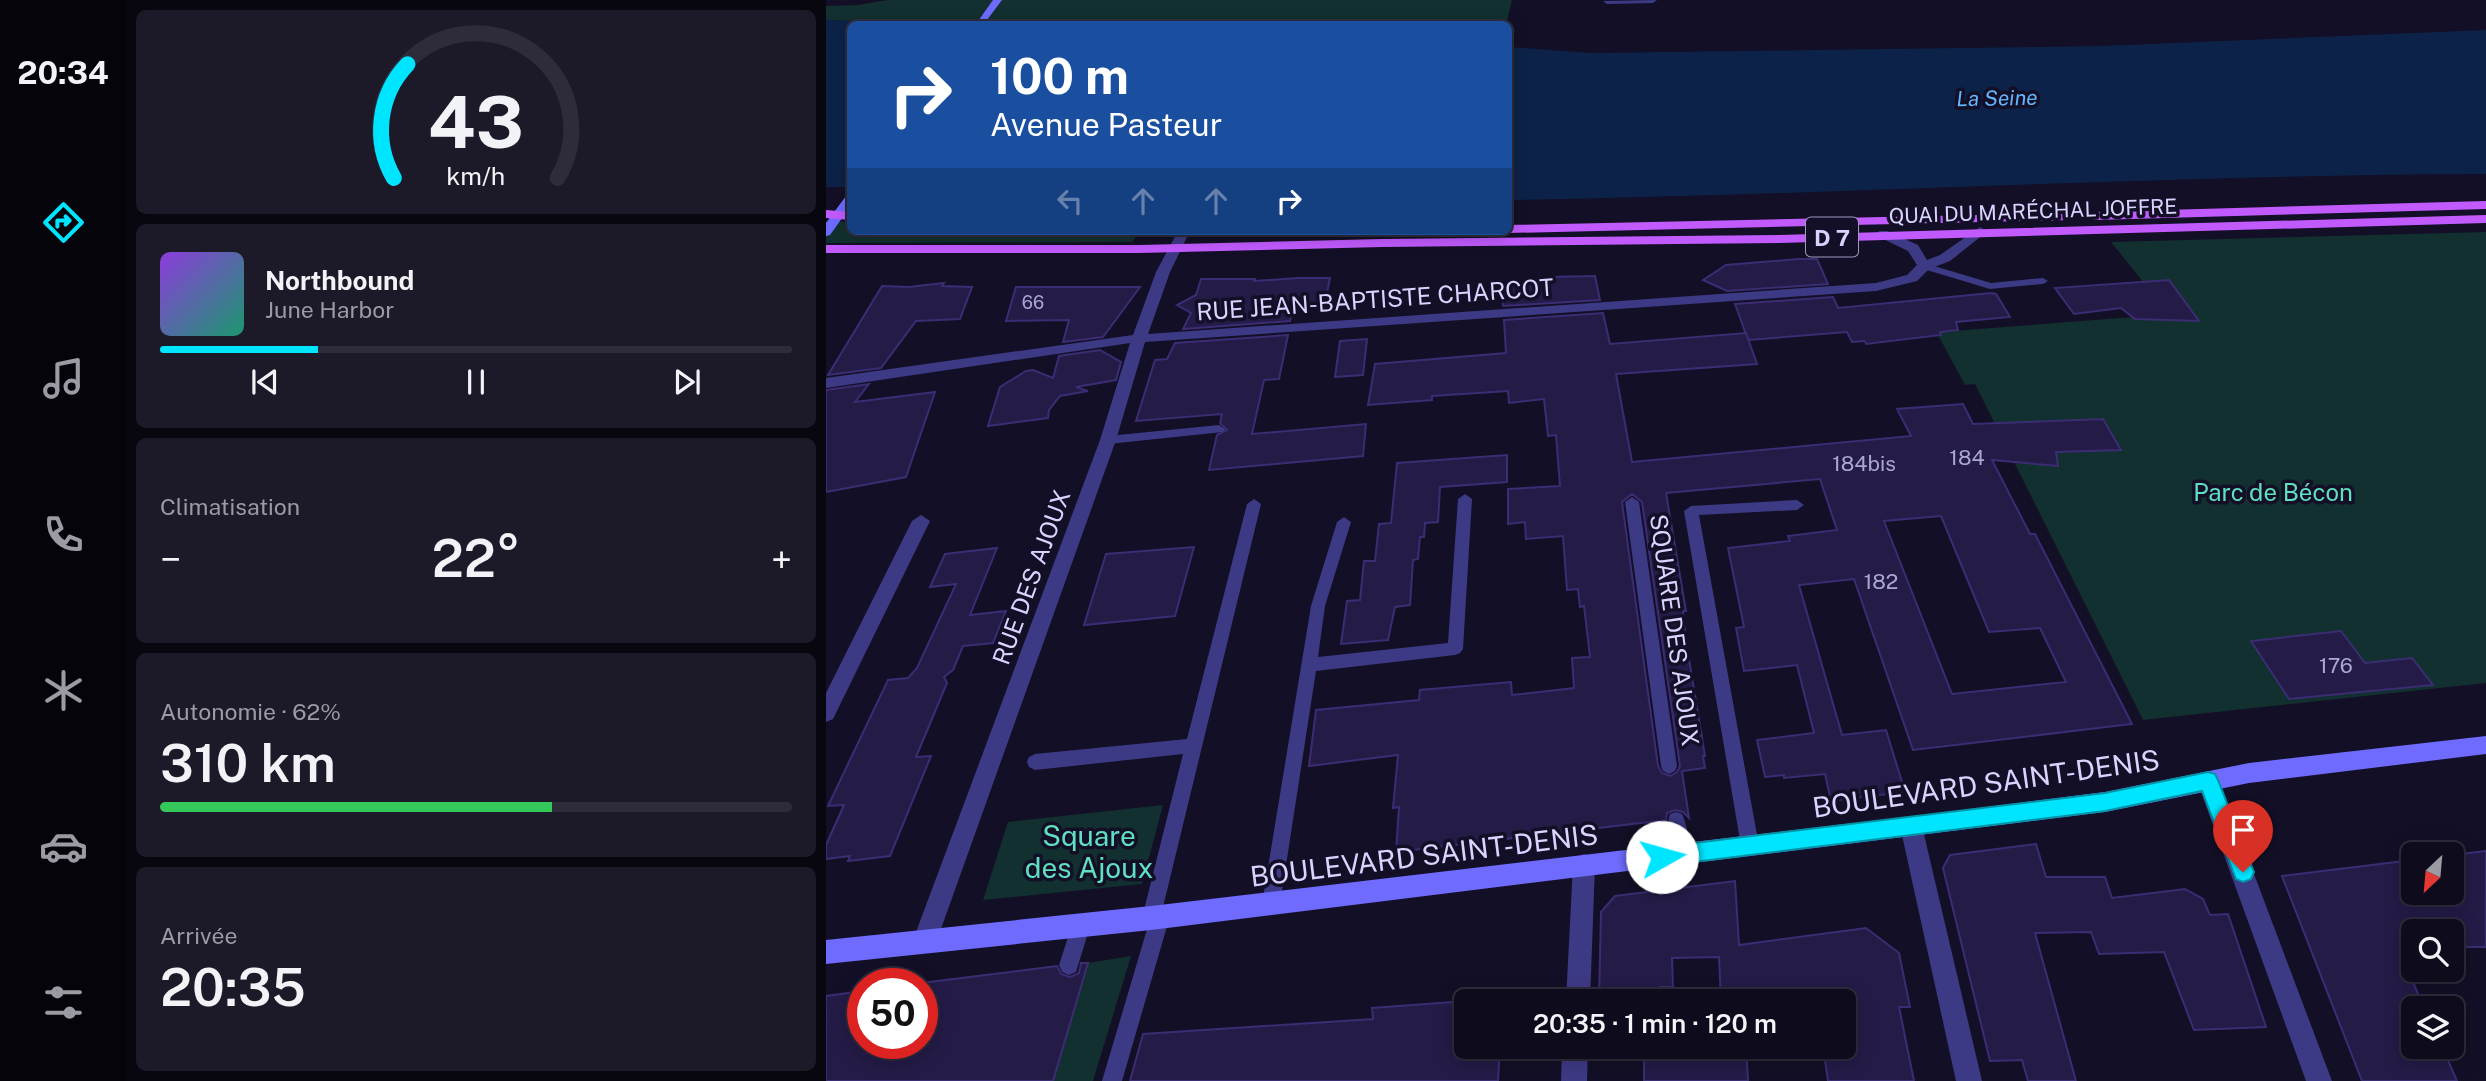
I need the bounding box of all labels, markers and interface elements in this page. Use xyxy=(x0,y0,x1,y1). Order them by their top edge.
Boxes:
text: 100 m xyxy=(990,47,1129,105)
icon: right xyxy=(875,49,966,140)
text: 20:34 xyxy=(17,54,109,91)
text: 43 xyxy=(428,79,524,164)
water label: La Seine xyxy=(1956,85,2038,111)
text: Avenue Pasteur xyxy=(990,106,1222,143)
text: km/h xyxy=(447,161,505,191)
icon: left xyxy=(1051,182,1089,220)
icon: ahead xyxy=(1124,182,1162,220)
icon: ahead xyxy=(1197,182,1235,220)
icon: right xyxy=(1270,182,1308,220)
street label: QUAI DU MARÉCHAL JOFFRE xyxy=(1888,193,2178,229)
icon: directions xyxy=(39,198,88,247)
road number: D 7 xyxy=(1806,218,1858,256)
text: Northbound xyxy=(265,265,414,296)
street label: RUE JEAN-BAPTISTE CHARCOT xyxy=(1195,273,1555,325)
house number: 66 xyxy=(1022,292,1044,313)
text: June Harbor xyxy=(265,296,394,323)
icon: music xyxy=(39,354,88,403)
icon: previous xyxy=(246,363,284,401)
icon: pause xyxy=(457,363,495,401)
icon: next xyxy=(668,363,706,401)
house number: 184 xyxy=(1949,445,1985,470)
house number: 184bis xyxy=(1832,451,1896,476)
park label: Parc de Bécon xyxy=(2193,478,2353,506)
street label: RUE DES AJOUX xyxy=(986,486,1076,668)
text: Climatisation xyxy=(160,493,300,520)
icon: phone xyxy=(39,510,88,559)
street label: SQUARE DES AJOUX xyxy=(1645,512,1705,748)
text: 22° xyxy=(432,528,520,589)
text: − xyxy=(160,537,181,582)
text: + xyxy=(771,537,792,582)
house number: 182 xyxy=(1864,569,1898,594)
house number: 176 xyxy=(2319,653,2353,678)
icon: climate xyxy=(39,666,88,715)
text: Autonomie · 62% xyxy=(160,698,341,725)
text: 310 km xyxy=(160,733,336,794)
street label: BOULEVARD SAINT-DENIS xyxy=(1810,742,2162,824)
pin xyxy=(2213,800,2273,872)
icon: arrive xyxy=(2224,811,2262,849)
street label: BOULEVARD SAINT-DENIS xyxy=(1248,817,1600,893)
park label: Square des Ajoux xyxy=(1025,819,1153,884)
position arrow xyxy=(1625,820,1699,894)
icon: car xyxy=(39,822,88,871)
north arrow xyxy=(2401,842,2464,905)
map controls xyxy=(2401,842,2464,1059)
button: search xyxy=(2401,919,2464,982)
text: Arrivée xyxy=(160,922,237,949)
text: 20:35 xyxy=(160,957,306,1018)
speed limit sign: 50 xyxy=(847,968,938,1059)
icon: filters xyxy=(39,978,88,1027)
button: layers xyxy=(2401,996,2464,1059)
text: 20:35 · 1 min · 120 m xyxy=(1533,1008,1777,1039)

